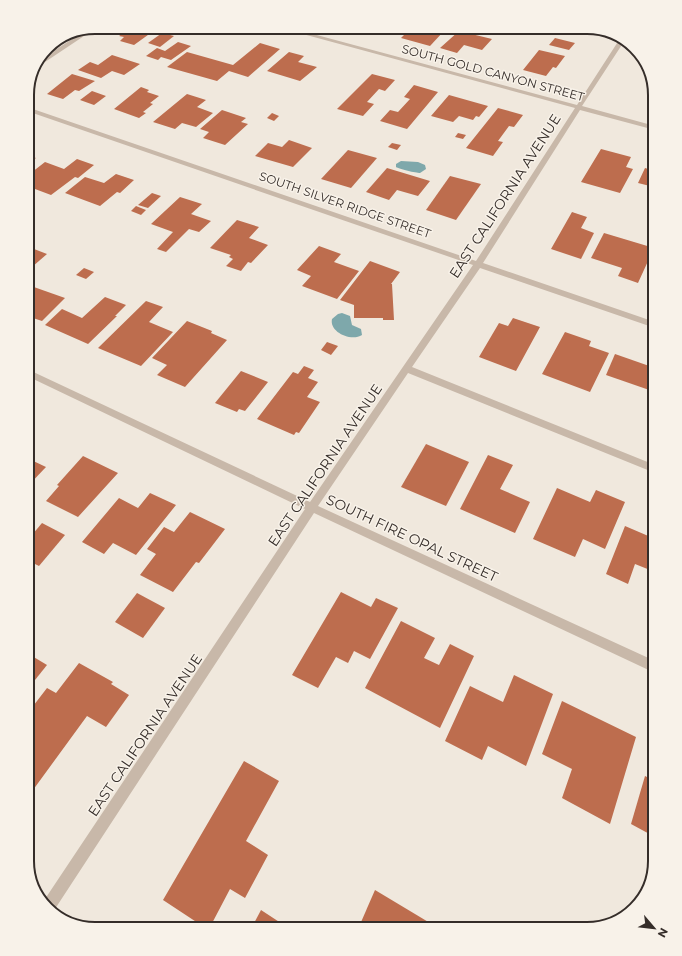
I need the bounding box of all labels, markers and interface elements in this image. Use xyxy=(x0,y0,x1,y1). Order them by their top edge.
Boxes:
street label: SOUTH GOLD CANYON STREET xyxy=(400,41,586,104)
street label: EAST CALIFORNIA AVENUE xyxy=(445,111,565,281)
street label: SOUTH SILVER RIDGE STREET xyxy=(257,168,433,241)
street label: EAST CALIFORNIA AVENUE xyxy=(264,380,386,550)
street label: SOUTH FIRE OPAL STREET xyxy=(323,490,501,586)
street label: EAST CALIFORNIA AVENUE xyxy=(84,650,206,820)
north arrow xyxy=(634,908,674,948)
text: N xyxy=(655,925,671,940)

